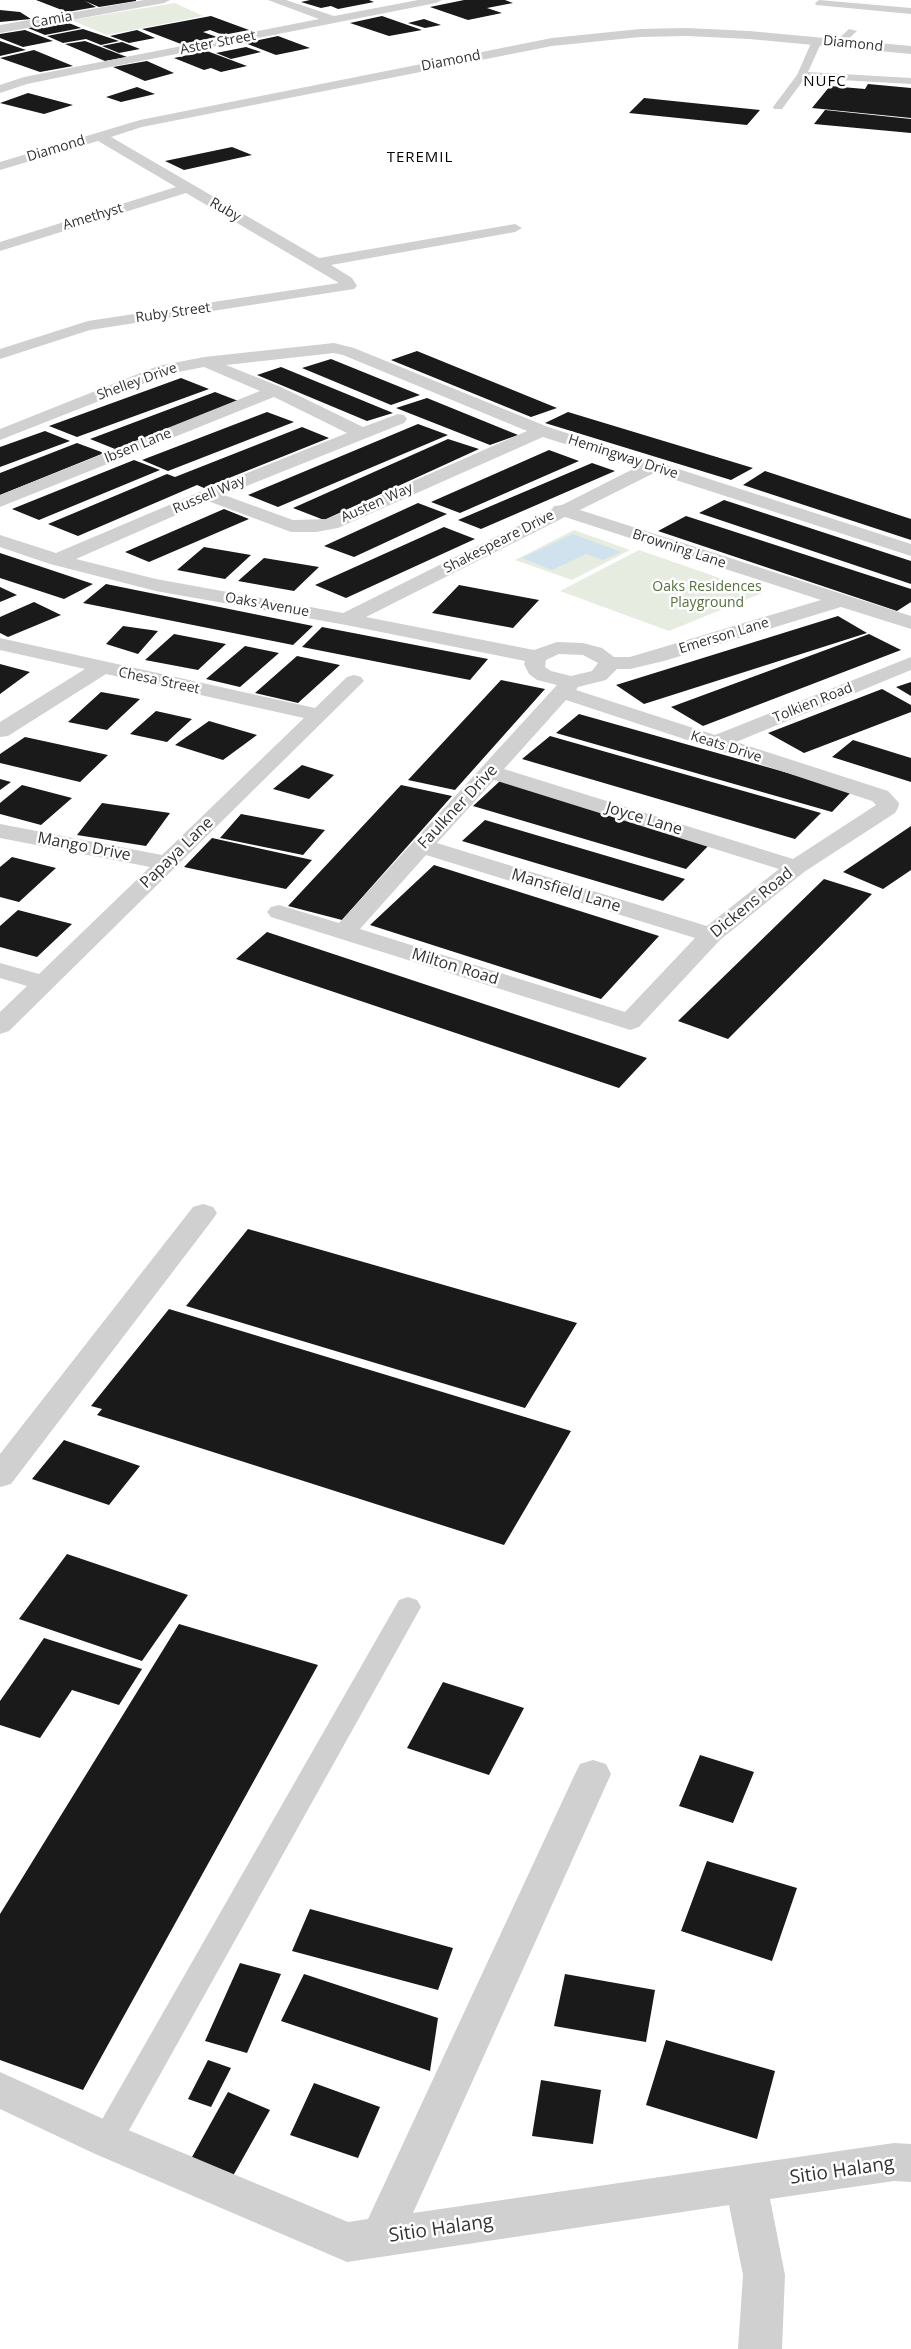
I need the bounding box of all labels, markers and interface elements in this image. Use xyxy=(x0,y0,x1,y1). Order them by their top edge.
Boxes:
street label: Camia xyxy=(30,8,74,32)
street label: Aster Street xyxy=(179,27,257,59)
street label: Diamond xyxy=(822,33,884,55)
street label: Diamond xyxy=(420,47,482,75)
district label: NUFC xyxy=(803,73,847,91)
street label: Diamond xyxy=(25,132,87,166)
district label: TEREMIL xyxy=(386,149,454,167)
street label: Ruby xyxy=(207,195,243,225)
street label: Amethyst xyxy=(61,200,125,234)
street label: Ruby Street xyxy=(134,299,212,327)
street label: Shelley Drive xyxy=(95,360,179,404)
street label: Ibsen Lane xyxy=(102,425,174,467)
street label: Hemingway Drive xyxy=(566,431,680,483)
street label: Russell Way xyxy=(170,472,248,518)
street label: Austen Way xyxy=(338,480,416,526)
street label: Shakespeare Drive xyxy=(441,507,557,577)
street label: Browning Lane xyxy=(630,526,728,572)
park label: Oaks Residences Playground xyxy=(652,579,762,612)
street label: Oaks Avenue xyxy=(224,589,310,621)
street label: Emerson Lane xyxy=(677,614,771,658)
street label: Chesa Street xyxy=(117,664,201,698)
street label: Tolkien Road xyxy=(771,679,855,727)
street label: Keats Drive xyxy=(688,728,764,766)
street label: Faulkner Drive xyxy=(414,761,502,853)
street label: Joyce Lane xyxy=(604,798,684,840)
street label: Papaya Lane xyxy=(136,813,218,893)
street label: Mango Drive xyxy=(36,829,132,865)
street label: Dickens Road xyxy=(707,864,797,942)
street label: Mansfield Lane xyxy=(509,865,623,917)
street label: Milton Road xyxy=(409,945,501,989)
street label: Sitio Halang xyxy=(788,2152,896,2190)
street label: Sitio Halang xyxy=(387,2210,495,2248)

